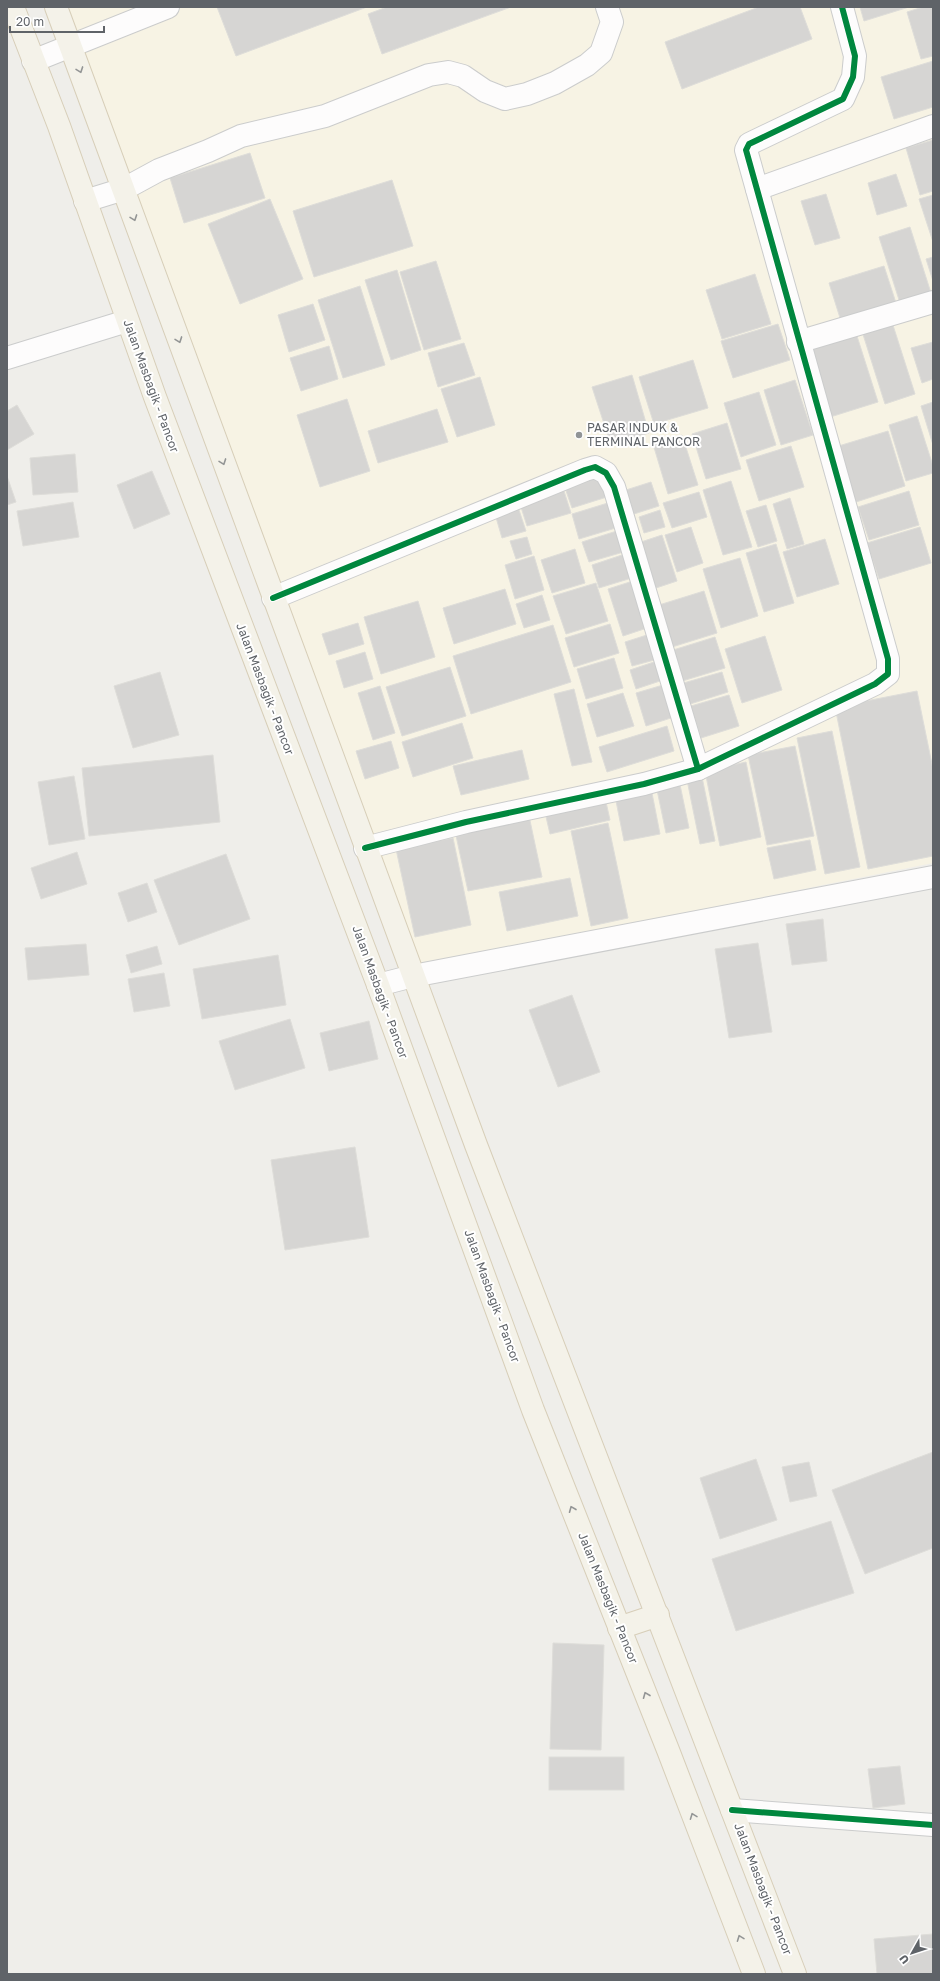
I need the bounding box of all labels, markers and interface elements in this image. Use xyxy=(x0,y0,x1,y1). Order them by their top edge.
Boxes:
scale bar xyxy=(10,8,104,34)
text: 20 m xyxy=(16,14,44,29)
one-way arrow xyxy=(75,66,83,73)
one-way arrow xyxy=(129,215,138,222)
street label: Jalan Masbagik - Pancor xyxy=(120,317,183,455)
one-way arrow xyxy=(174,337,182,344)
place label: PASAR INDUK & TERMINAL PANCOR xyxy=(587,420,700,449)
marker: PASAR INDUK & TERMINAL PANCOR xyxy=(574,430,584,440)
one-way arrow xyxy=(219,459,227,466)
street label: Jalan Masbagik - Pancor xyxy=(233,621,298,757)
street label: Jalan Masbagik - Pancor xyxy=(349,923,412,1061)
street label: Jalan Masbagik - Pancor xyxy=(461,1227,524,1365)
one-way arrow xyxy=(569,1506,577,1513)
street label: Jalan Masbagik - Pancor xyxy=(575,1530,642,1666)
one-way arrow xyxy=(643,1692,651,1699)
one-way arrow xyxy=(690,1813,698,1820)
street label: Jalan Masbagik - Pancor xyxy=(731,1821,796,1957)
north arrow xyxy=(892,1933,932,1973)
one-way arrow xyxy=(736,1934,744,1941)
text: U xyxy=(896,1952,911,1967)

